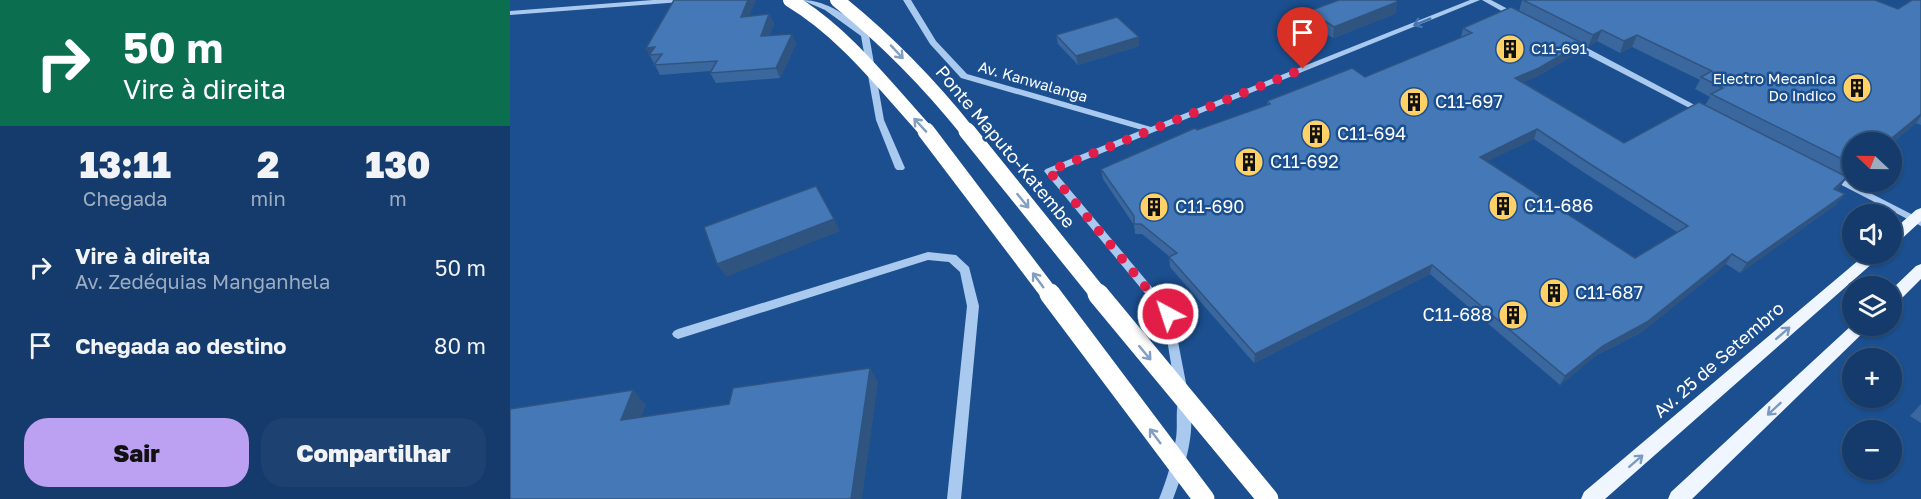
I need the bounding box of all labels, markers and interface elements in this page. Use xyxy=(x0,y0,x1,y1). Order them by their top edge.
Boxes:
pin xyxy=(1277,7,1328,69)
icon: arrive xyxy=(1286,16,1319,49)
one-way arrow xyxy=(1413,17,1431,28)
text: 50 m xyxy=(123,22,223,72)
icon: right xyxy=(24,24,102,102)
building icon: C11-691 xyxy=(1494,33,1526,65)
place label: C11-691 xyxy=(1531,39,1587,57)
one-way arrow xyxy=(890,45,904,60)
street label: Av. Kanwalanga xyxy=(976,57,1090,105)
street label: Ponte Maputo-Katembe xyxy=(931,61,1080,232)
place label: Electro Mecanica Do Indico xyxy=(1713,69,1836,104)
building icon: Electro Mecanica Do Indico xyxy=(1841,72,1873,104)
text: Vire à direita xyxy=(123,73,286,105)
building icon: C11-697 xyxy=(1398,86,1430,118)
place label: C11-697 xyxy=(1435,90,1503,112)
one-way arrow xyxy=(913,117,927,132)
building icon: C11-694 xyxy=(1300,118,1332,150)
place label: C11-694 xyxy=(1337,122,1406,144)
north arrow xyxy=(1842,132,1902,192)
map controls xyxy=(1842,132,1902,480)
text: 13:11 xyxy=(79,143,171,186)
text: 2 xyxy=(257,143,279,186)
text: 130 xyxy=(365,143,431,186)
building icon: C11-692 xyxy=(1233,146,1265,178)
place label: C11-692 xyxy=(1270,150,1339,172)
text: Chegada xyxy=(83,186,168,210)
text: min xyxy=(250,186,286,210)
text: m xyxy=(389,186,407,210)
building icon: C11-686 xyxy=(1487,190,1519,222)
building icon: C11-690 xyxy=(1138,191,1170,223)
one-way arrow xyxy=(1017,192,1030,208)
place label: C11-686 xyxy=(1524,194,1593,216)
place label: C11-690 xyxy=(1175,195,1244,217)
button: sound xyxy=(1842,204,1902,264)
text: Vire à direita xyxy=(75,242,210,269)
icon: right xyxy=(24,251,57,284)
text: 50 m xyxy=(435,254,486,281)
text: Av. Zedéquias Manganhela xyxy=(75,269,330,293)
one-way arrow xyxy=(1032,273,1044,289)
button: layers xyxy=(1842,276,1902,336)
building icon: C11-687 xyxy=(1538,277,1570,309)
place label: C11-687 xyxy=(1575,281,1643,303)
position arrow xyxy=(1136,282,1200,346)
street label: Av. 25 de Setembro xyxy=(1649,297,1788,422)
building icon: C11-688 xyxy=(1497,299,1529,331)
place label: C11-688 xyxy=(1423,303,1492,325)
one-way arrow xyxy=(1775,326,1790,340)
icon: arrive xyxy=(24,329,57,362)
text: Chegada ao destino xyxy=(75,332,287,359)
text: 80 m xyxy=(434,332,486,359)
one-way arrow xyxy=(1139,345,1152,361)
button: + xyxy=(1842,348,1902,408)
one-way arrow xyxy=(1766,402,1781,416)
button: Sair xyxy=(24,418,249,487)
button: Compartilhar xyxy=(261,418,486,487)
button: − xyxy=(1842,420,1902,480)
one-way arrow xyxy=(1149,428,1162,444)
one-way arrow xyxy=(1628,454,1643,468)

